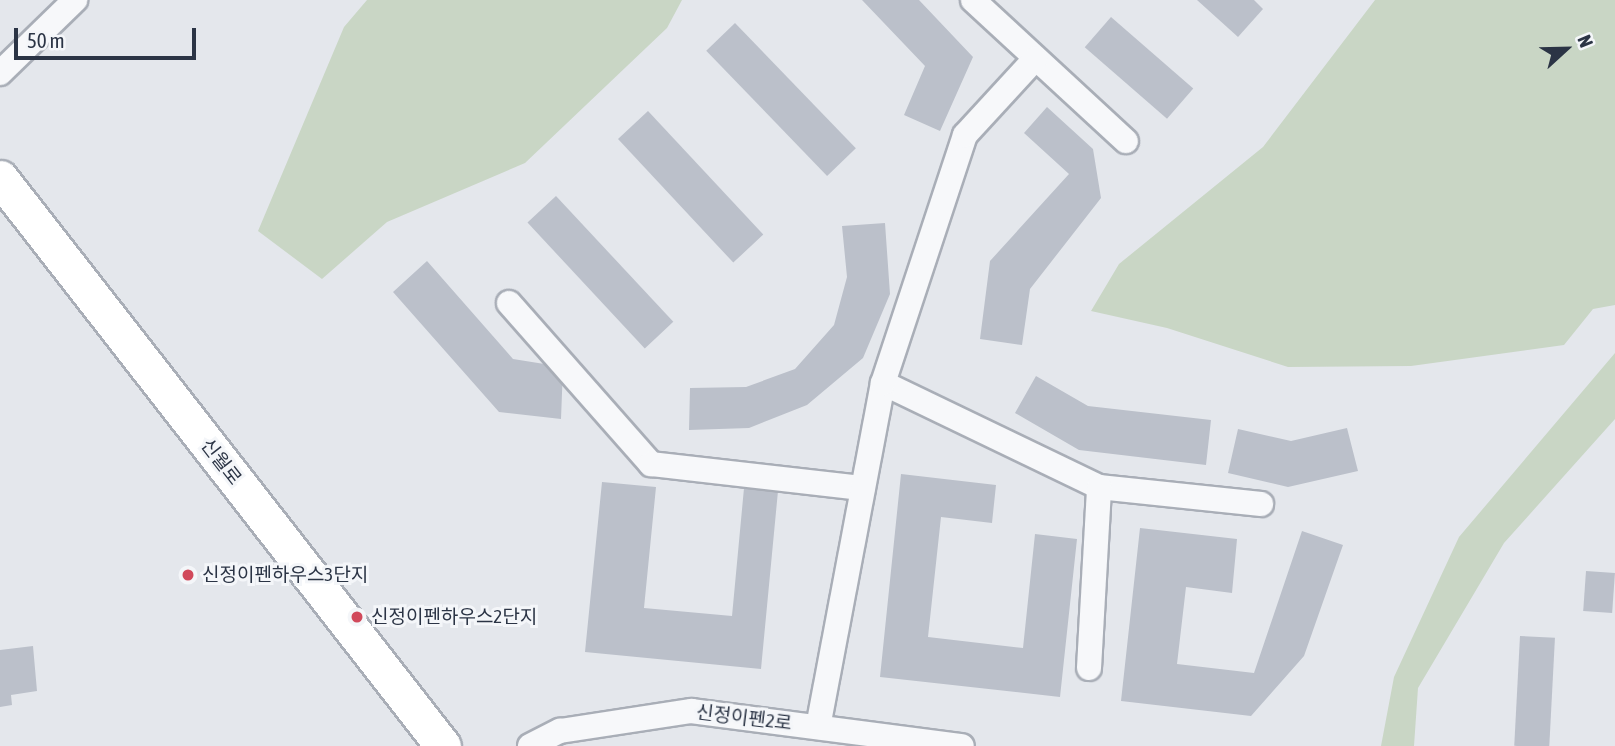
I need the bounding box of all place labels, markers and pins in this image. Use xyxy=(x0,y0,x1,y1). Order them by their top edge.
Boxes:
place label: 신정이펜하우스3단지 xyxy=(202,564,368,586)
marker: 신정이펜하우스3단지 xyxy=(180,567,196,583)
place label: 신정이펜하우스2단지 xyxy=(371,606,537,628)
marker: 신정이펜하우스2단지 xyxy=(349,609,365,625)

